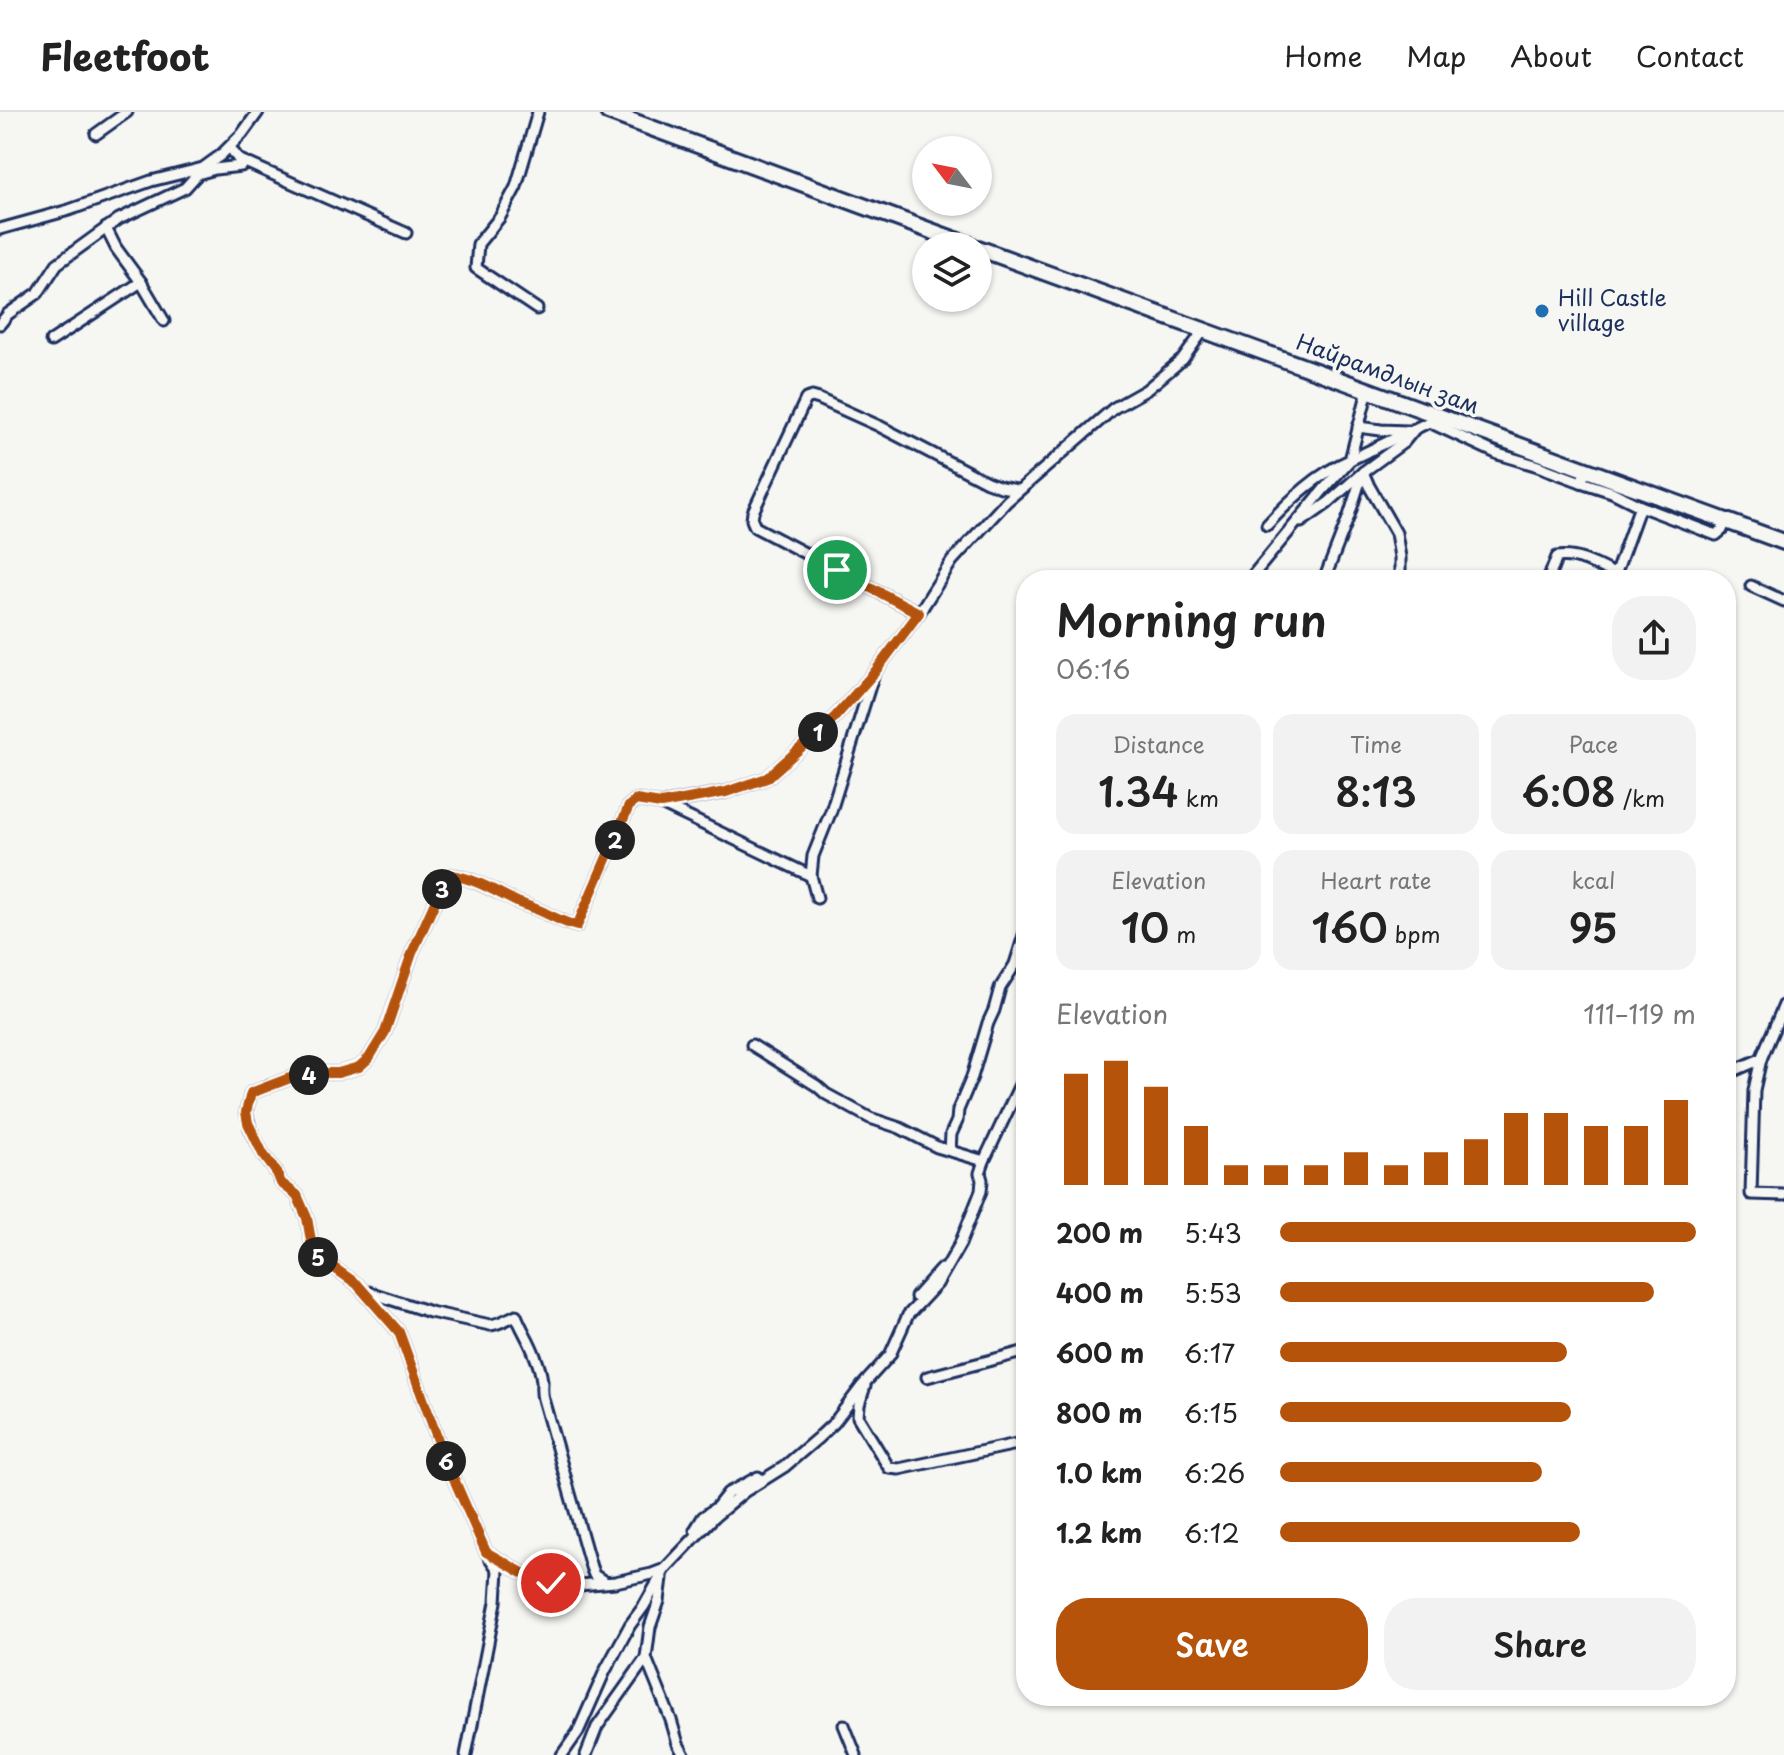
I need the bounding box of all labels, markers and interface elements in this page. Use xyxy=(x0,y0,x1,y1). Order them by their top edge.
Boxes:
text: Fleetfoot xyxy=(40,27,210,84)
text: Home xyxy=(1284,34,1362,77)
text: Map xyxy=(1406,34,1466,77)
text: About xyxy=(1510,34,1592,77)
text: Contact xyxy=(1636,34,1744,77)
north arrow xyxy=(912,136,992,216)
map controls xyxy=(912,136,992,312)
button: layers xyxy=(912,232,992,312)
place label: Hill Castle village xyxy=(1558,280,1667,338)
marker: Hill Castle village xyxy=(1533,302,1551,320)
street label: Найрамдлын зам xyxy=(1292,324,1485,421)
pin xyxy=(803,536,871,604)
icon: arrive xyxy=(815,548,859,592)
text: Morning run xyxy=(1056,586,1327,652)
button: share xyxy=(1612,596,1696,680)
text: 06:16 xyxy=(1056,649,1131,688)
pin: 1 xyxy=(798,712,838,752)
text: 1 xyxy=(813,715,823,748)
text: Distance xyxy=(1113,727,1205,760)
text: Time xyxy=(1350,727,1402,760)
text: Pace xyxy=(1568,727,1618,760)
text: 1.34 xyxy=(1098,760,1179,821)
text: 8:13 xyxy=(1335,760,1417,821)
text: 6:08 xyxy=(1522,760,1616,821)
text: km xyxy=(1179,781,1219,814)
text: /km xyxy=(1616,781,1665,814)
pin: 2 xyxy=(595,820,635,860)
text: 2 xyxy=(607,823,623,856)
text: Elevation xyxy=(1111,863,1206,896)
text: Heart rate xyxy=(1320,863,1432,896)
text: kcal xyxy=(1571,863,1615,896)
pin: 3 xyxy=(422,869,462,909)
text: 3 xyxy=(435,872,449,905)
text: 10 xyxy=(1121,896,1169,957)
text: 160 xyxy=(1311,896,1388,957)
text: 95 xyxy=(1569,896,1618,957)
text: m xyxy=(1169,917,1196,950)
text: bpm xyxy=(1388,917,1441,950)
text: Elevation xyxy=(1056,994,1168,1033)
text: 111–119 m xyxy=(1583,994,1696,1033)
pin: 4 xyxy=(289,1055,329,1095)
text: 4 xyxy=(302,1058,316,1091)
text: 200 m xyxy=(1056,1213,1143,1252)
text: 5:43 xyxy=(1184,1213,1242,1252)
pin: 5 xyxy=(298,1237,338,1277)
text: 5 xyxy=(311,1240,325,1273)
text: 400 m xyxy=(1056,1273,1144,1312)
text: 5:53 xyxy=(1184,1273,1242,1312)
text: 600 m xyxy=(1056,1333,1144,1372)
text: 6:17 xyxy=(1184,1333,1235,1372)
text: 800 m xyxy=(1056,1393,1143,1432)
text: 6:15 xyxy=(1184,1393,1238,1432)
pin: 6 xyxy=(426,1441,466,1481)
text: 6 xyxy=(438,1444,454,1477)
text: 1.0 km xyxy=(1056,1453,1143,1492)
text: 6:26 xyxy=(1184,1453,1245,1492)
text: 1.2 km xyxy=(1056,1513,1142,1552)
text: 6:12 xyxy=(1184,1513,1240,1552)
pin xyxy=(517,1549,585,1617)
icon: check xyxy=(529,1561,573,1605)
button: Save xyxy=(1056,1598,1368,1690)
button: Share xyxy=(1384,1598,1696,1690)

